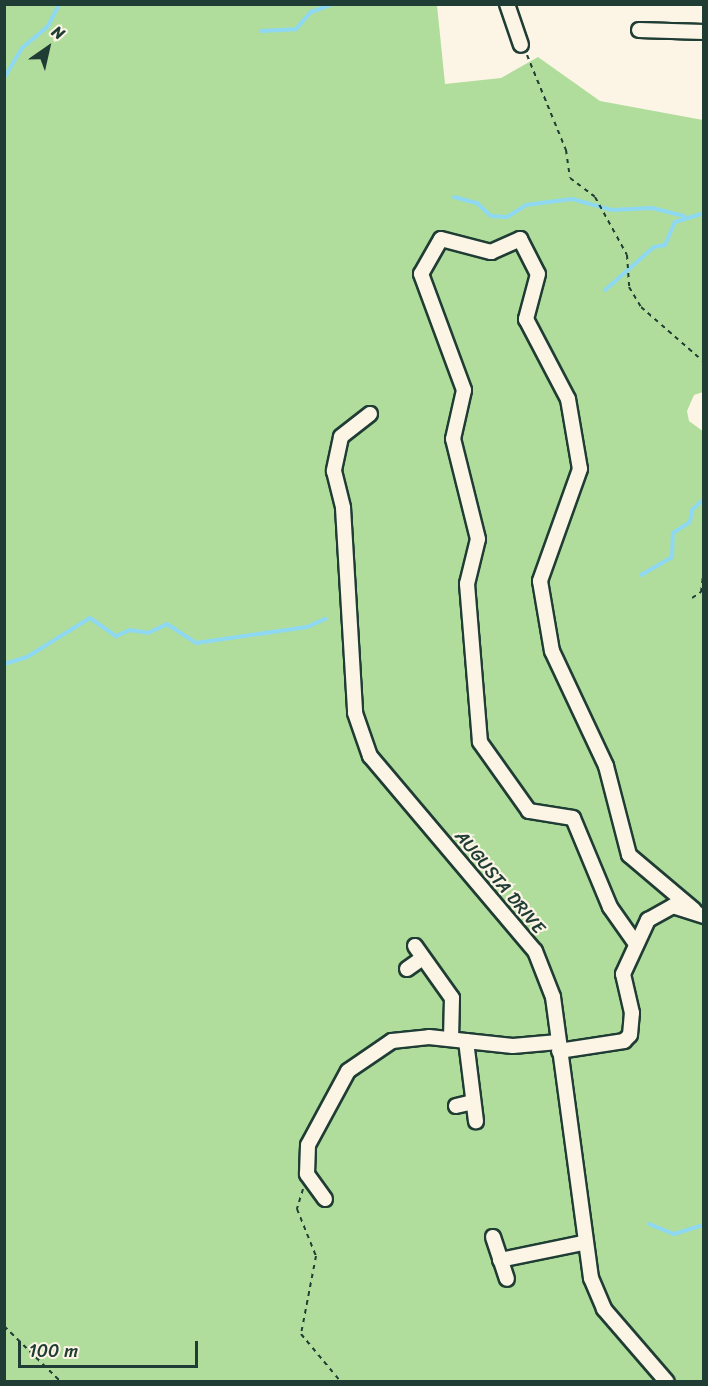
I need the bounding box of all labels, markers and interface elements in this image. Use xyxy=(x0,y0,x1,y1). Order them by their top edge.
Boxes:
north arrow xyxy=(18,18,78,78)
text: N xyxy=(46,18,71,48)
street label: AUGUSTA DRIVE xyxy=(450,825,550,939)
scale bar xyxy=(21,1329,201,1367)
text: 100 m xyxy=(29,1335,78,1367)

